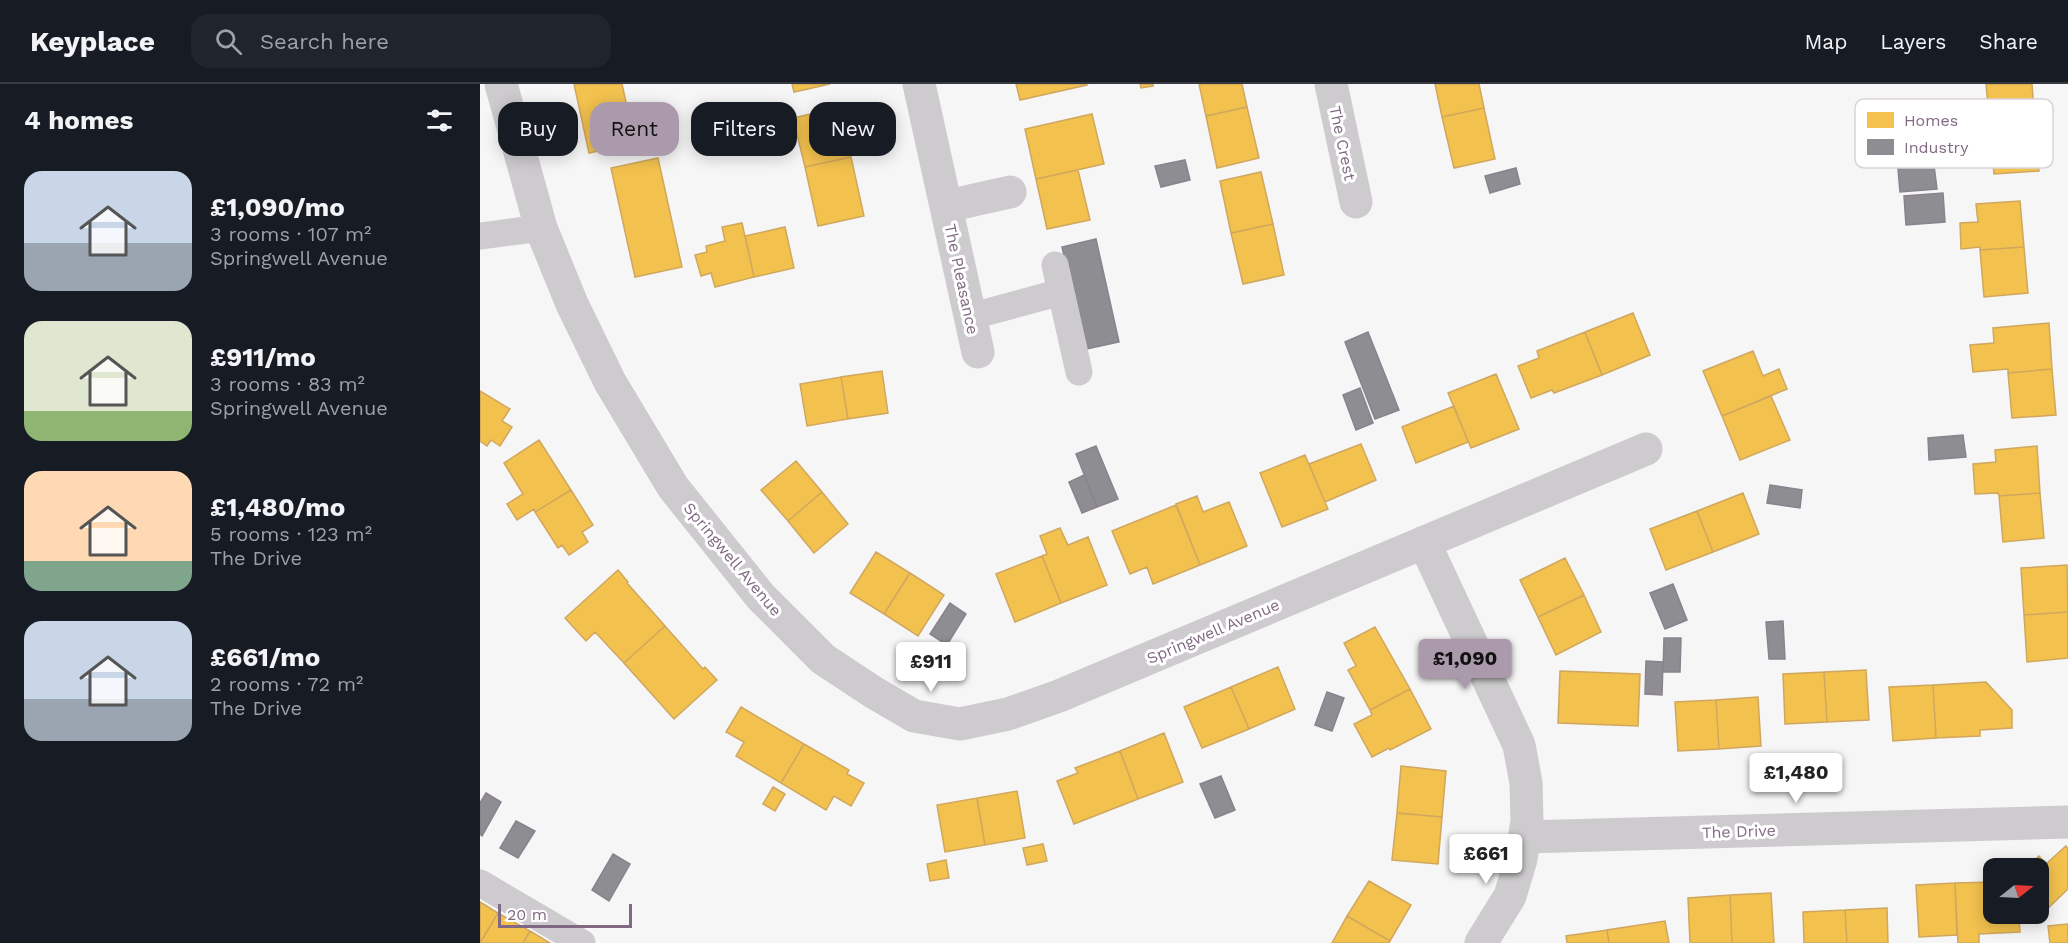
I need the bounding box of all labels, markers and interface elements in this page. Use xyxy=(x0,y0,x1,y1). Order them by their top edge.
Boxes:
search box xyxy=(191,14,611,68)
text: Keyplace xyxy=(30,25,155,58)
icon: search xyxy=(212,25,245,58)
text: Search here xyxy=(260,29,389,54)
text: Map xyxy=(1804,29,1847,54)
text: Layers xyxy=(1880,29,1946,54)
text: Share xyxy=(1979,29,2038,54)
legend xyxy=(1855,99,2053,168)
chip: Buy xyxy=(498,102,578,156)
chip: Rent xyxy=(590,102,679,156)
chip: Filters xyxy=(691,102,797,156)
chip: New xyxy=(809,102,896,156)
icon: filters xyxy=(423,104,456,137)
street label: The Crest xyxy=(1325,104,1360,182)
text: 4 homes xyxy=(24,105,133,135)
text: Homes xyxy=(1904,111,1958,130)
text: Industry xyxy=(1904,138,1969,157)
text: £1,090/mo xyxy=(210,192,345,222)
icon: home xyxy=(72,195,144,267)
text: 3 rooms · 107 m² xyxy=(210,222,371,246)
street label: The Pleasance xyxy=(941,222,982,336)
text: Springwell Avenue xyxy=(210,246,388,270)
text: £911/mo xyxy=(210,342,316,372)
icon: home xyxy=(72,345,144,417)
text: 3 rooms · 83 m² xyxy=(210,372,365,396)
text: Springwell Avenue xyxy=(210,396,388,420)
text: £1,480/mo xyxy=(210,492,345,522)
icon: home xyxy=(72,495,144,567)
street label: Springwell Avenue xyxy=(680,499,786,620)
text: 5 rooms · 123 m² xyxy=(210,522,372,546)
text: The Drive xyxy=(210,546,302,570)
street label: Springwell Avenue xyxy=(1144,595,1282,668)
pin: £1,090 xyxy=(1416,639,1514,690)
text: £661/mo xyxy=(210,642,320,672)
pin: £911 xyxy=(895,642,967,693)
icon: home xyxy=(72,645,144,717)
text: £1,090 xyxy=(1433,646,1497,670)
text: £911 xyxy=(910,649,952,673)
text: 2 rooms · 72 m² xyxy=(210,672,363,696)
text: The Drive xyxy=(210,696,302,720)
pin: £1,480 xyxy=(1747,753,1845,804)
text: £1,480 xyxy=(1763,760,1829,784)
street label: The Drive xyxy=(1702,821,1776,842)
pin: £661 xyxy=(1450,834,1522,885)
text: £661 xyxy=(1463,841,1509,865)
north arrow xyxy=(1983,858,2049,924)
map controls xyxy=(1983,858,2049,924)
scale bar xyxy=(498,901,632,928)
text: 20 m xyxy=(507,905,547,924)

